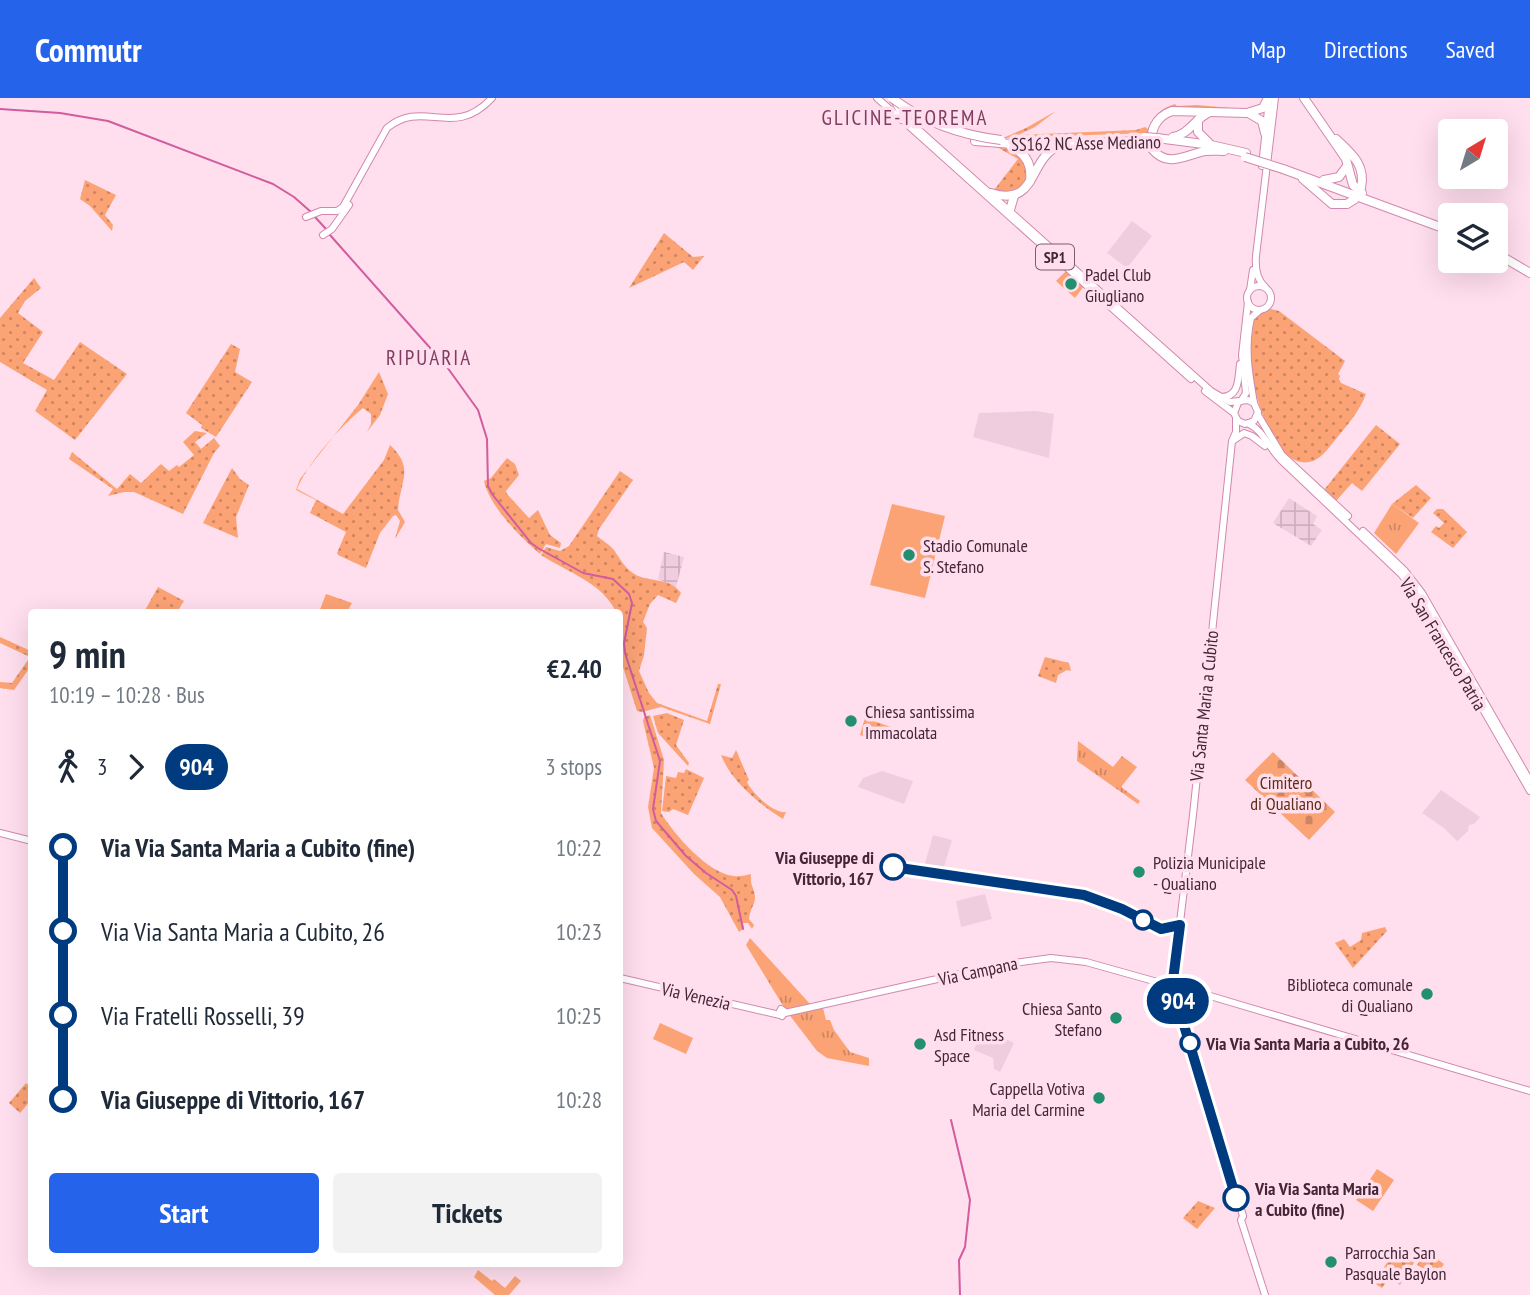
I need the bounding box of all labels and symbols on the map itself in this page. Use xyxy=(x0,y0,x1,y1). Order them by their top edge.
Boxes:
district label: GLICINE-TEOREMA xyxy=(822,104,988,131)
north arrow xyxy=(1438,119,1508,189)
street label: SS162 NC Asse Mediano xyxy=(1011,130,1161,156)
road number: SP1 xyxy=(1036,244,1074,270)
place label: Padel Club Giugliano xyxy=(1085,263,1151,307)
marker: Padel Club Giugliano xyxy=(1063,276,1079,292)
district label: RIPUARIA xyxy=(386,344,472,371)
place label: Stadio Comunale S. Stefano xyxy=(923,534,1028,578)
marker: Stadio Comunale S. Stefano xyxy=(901,547,917,563)
street label: Via San Francesco Patria xyxy=(1394,573,1492,714)
street label: Via Santa Maria a Cubito xyxy=(1185,629,1223,784)
place label: Chiesa santissima Immacolata xyxy=(865,700,975,744)
marker: Chiesa santissima Immacolata xyxy=(843,713,859,729)
park label: Cimitero di Qualiano xyxy=(1250,771,1322,815)
place label: Via Giuseppe di Vittorio, 167 xyxy=(774,846,874,890)
place label: Polizia Municipale - Qualiano xyxy=(1153,851,1266,895)
marker: Via Giuseppe di Vittorio, 167 xyxy=(880,854,906,880)
marker: Polizia Municipale - Qualiano xyxy=(1131,864,1147,880)
unlabelled marker xyxy=(1133,910,1153,930)
street label: Via Campana xyxy=(935,951,1020,991)
place label: Biblioteca comunale di Qualiano xyxy=(1287,973,1413,1017)
street label: Via Venezia xyxy=(658,977,733,1015)
line badge: 904 xyxy=(1138,978,1218,1024)
marker: Biblioteca comunale di Qualiano xyxy=(1419,986,1435,1002)
place label: Chiesa Santo Stefano xyxy=(1022,997,1102,1041)
marker: Chiesa Santo Stefano xyxy=(1108,1010,1124,1026)
place label: Asd Fitness Space xyxy=(934,1023,1004,1067)
place label: Via Via Santa Maria a Cubito, 26 xyxy=(1205,1032,1409,1055)
marker: Via Via Santa Maria a Cubito, 26 xyxy=(1180,1033,1200,1053)
marker: Asd Fitness Space xyxy=(912,1036,928,1052)
place label: Cappella Votiva Maria del Carmine xyxy=(972,1077,1085,1121)
marker: Cappella Votiva Maria del Carmine xyxy=(1091,1090,1107,1106)
place label: Via Via Santa Maria a Cubito (fine) xyxy=(1254,1177,1379,1221)
marker: Via Via Santa Maria a Cubito (fine) xyxy=(1223,1185,1249,1211)
place label: Parrocchia San Pasquale Baylon xyxy=(1345,1241,1446,1285)
marker: Parrocchia San Pasquale Baylon xyxy=(1323,1254,1339,1270)

